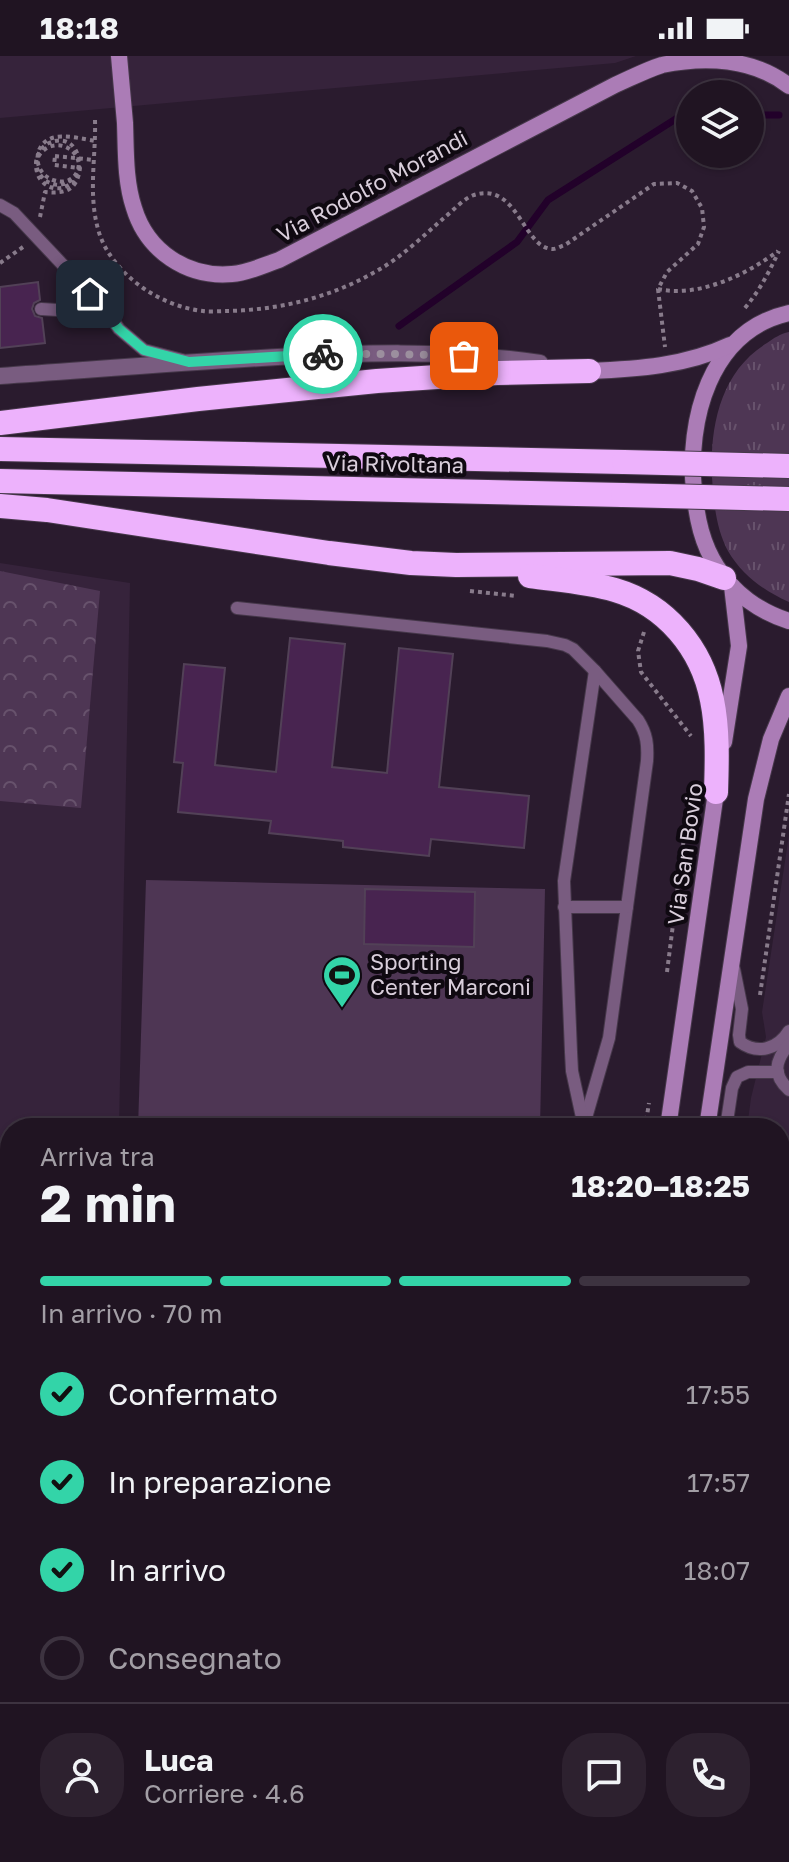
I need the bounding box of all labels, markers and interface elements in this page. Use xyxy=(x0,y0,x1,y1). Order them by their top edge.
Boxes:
text: 18:18 xyxy=(40,10,119,46)
map controls xyxy=(676,80,764,168)
button: layers xyxy=(676,80,764,168)
street label: Via Rodolfo Morandi xyxy=(272,124,472,247)
pin xyxy=(56,260,124,328)
icon: home xyxy=(68,272,112,316)
courier xyxy=(283,314,363,394)
pin xyxy=(430,322,498,390)
icon: bike xyxy=(301,332,345,376)
icon: bag xyxy=(442,334,486,378)
street label: Via Rivoltana xyxy=(326,449,464,478)
street label: Via San Bovio xyxy=(661,781,708,927)
place label: Sporting Center Marconi xyxy=(370,948,531,1000)
sports icon: Sporting Center Marconi xyxy=(321,954,363,1009)
text: Arriva tra xyxy=(40,1141,155,1172)
text: 18:20–18:25 xyxy=(571,1168,750,1204)
text: 2 min xyxy=(40,1171,176,1233)
text: In arrivo · 70 m xyxy=(40,1298,222,1329)
icon: check xyxy=(40,1372,84,1416)
text: Confermato xyxy=(108,1376,278,1412)
text: 17:55 xyxy=(686,1379,750,1410)
icon: check xyxy=(40,1460,84,1504)
text: In preparazione xyxy=(108,1464,332,1500)
text: 17:57 xyxy=(687,1467,750,1498)
icon: check xyxy=(40,1548,84,1592)
text: In arrivo xyxy=(108,1552,226,1588)
text: 18:07 xyxy=(684,1555,750,1586)
text: Consegnato xyxy=(108,1640,282,1676)
button: person xyxy=(40,1733,124,1817)
button: chat xyxy=(562,1733,646,1817)
button: phone xyxy=(666,1733,750,1817)
text: Luca xyxy=(144,1742,213,1778)
text: Corriere · 4.6 xyxy=(144,1778,305,1809)

